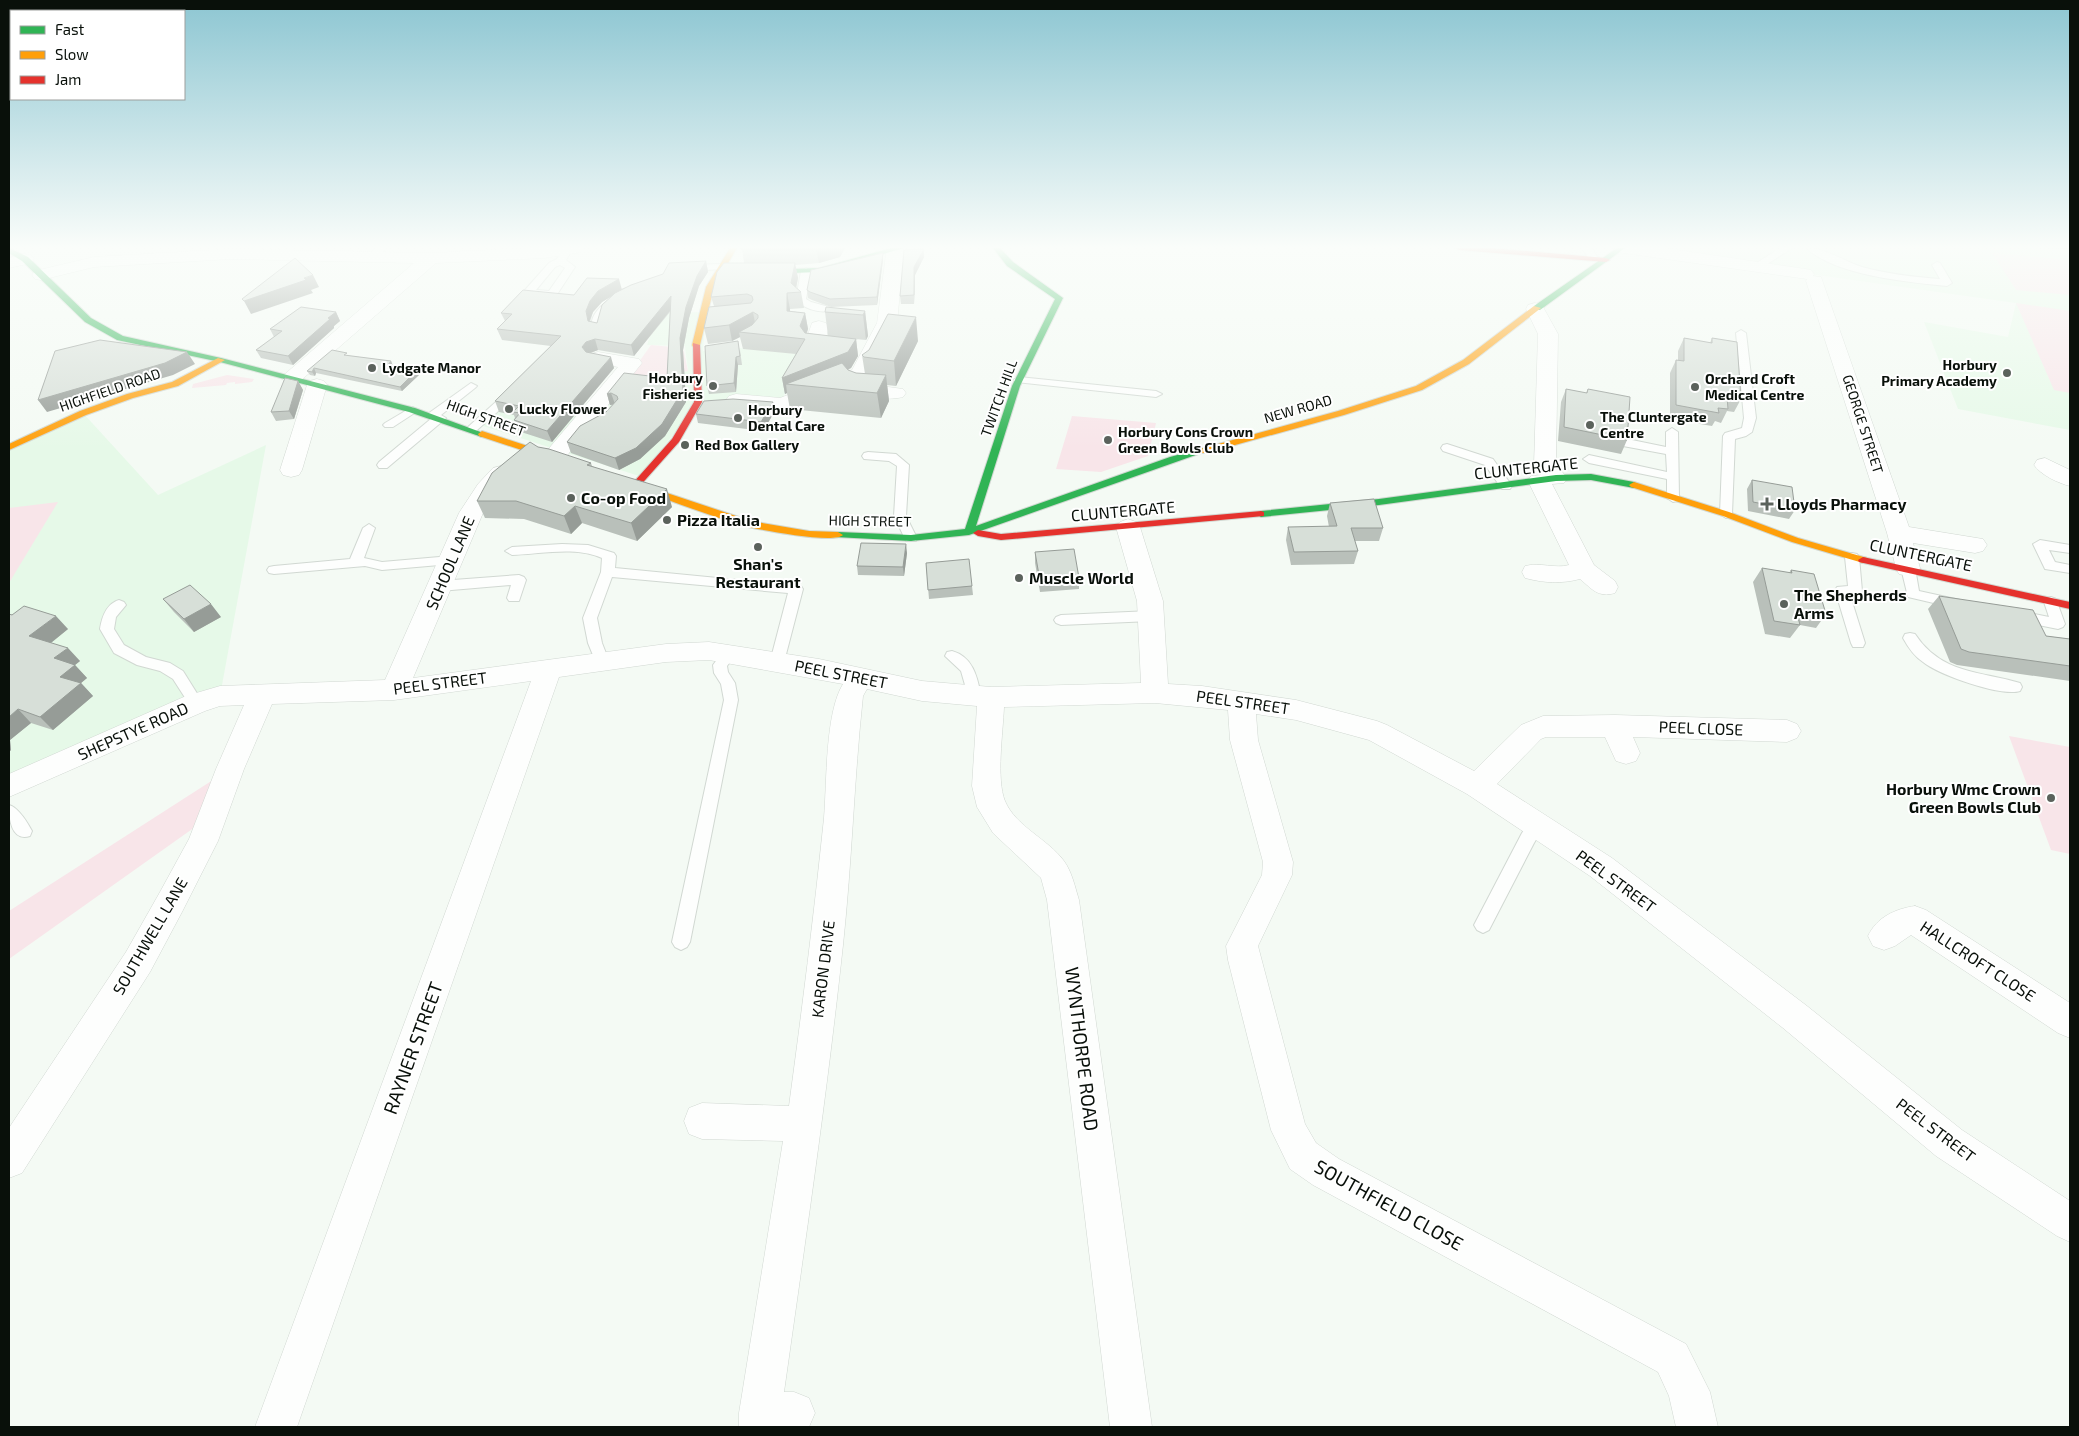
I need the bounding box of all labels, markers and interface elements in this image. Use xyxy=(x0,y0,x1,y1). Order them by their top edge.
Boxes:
legend xyxy=(10,10,185,100)
text: Fast xyxy=(55,20,85,38)
text: Slow xyxy=(55,45,89,63)
text: Jam xyxy=(55,70,81,88)
place label: Horbury Primary Academy xyxy=(1881,356,1997,389)
street label: TWITCH HILL xyxy=(977,357,1020,439)
place label: Lydgate Manor xyxy=(382,359,481,376)
marker: Lydgate Manor xyxy=(366,362,378,374)
street label: HIGHFIELD ROAD xyxy=(57,364,163,415)
marker: Horbury Primary Academy xyxy=(2001,367,2013,379)
place label: Horbury Fisheries xyxy=(642,369,703,402)
place label: Orchard Croft Medical Centre xyxy=(1705,370,1804,403)
street label: GEORGE STREET xyxy=(1840,372,1887,475)
marker: Horbury Fisheries xyxy=(707,380,719,392)
marker: Orchard Croft Medical Centre xyxy=(1689,381,1701,393)
street label: NEW ROAD xyxy=(1262,391,1334,426)
street label: HIGH STREET xyxy=(444,395,528,440)
place label: Lucky Flower xyxy=(519,400,607,417)
place label: Horbury Dental Care xyxy=(748,401,825,434)
marker: Lucky Flower xyxy=(503,403,515,415)
place label: The Cluntergate Centre xyxy=(1600,408,1707,441)
marker: Horbury Dental Care xyxy=(732,412,744,424)
marker: The Cluntergate Centre xyxy=(1584,419,1596,431)
place label: Horbury Cons Crown Green Bowls Club xyxy=(1118,423,1253,456)
marker: Horbury Cons Crown Green Bowls Club xyxy=(1102,434,1114,446)
place label: Red Box Gallery xyxy=(695,436,799,453)
marker: Red Box Gallery xyxy=(679,439,691,451)
street label: CLUNTERGATE xyxy=(1473,453,1579,482)
place label: Co-op Food xyxy=(581,488,666,507)
marker: Co-op Food xyxy=(565,492,577,504)
place label: Lloyds Pharmacy xyxy=(1777,494,1906,514)
street label: CLUNTERGATE xyxy=(1070,496,1176,525)
marker: Lloyds Pharmacy xyxy=(1761,498,1773,510)
place label: Pizza Italia xyxy=(677,510,760,529)
street label: HIGH STREET xyxy=(828,511,912,530)
street label: SCHOOL LANE xyxy=(421,513,478,613)
marker: Pizza Italia xyxy=(661,514,673,526)
street label: CLUNTERGATE xyxy=(1868,534,1974,575)
marker: Shan's Restaurant xyxy=(752,541,764,553)
place label: Shan's Restaurant xyxy=(715,554,801,591)
place label: Muscle World xyxy=(1029,568,1134,587)
marker: Muscle World xyxy=(1013,572,1025,584)
place label: The Shepherds Arms xyxy=(1794,585,1907,622)
marker: The Shepherds Arms xyxy=(1778,598,1790,610)
street label: PEEL STREET xyxy=(793,655,889,692)
street label: PEEL STREET xyxy=(392,667,488,698)
street label: PEEL STREET xyxy=(1195,686,1291,717)
street label: SHEPSTYE ROAD xyxy=(75,698,191,763)
street label: PEEL CLOSE xyxy=(1658,717,1744,738)
place label: Horbury Wmc Crown Green Bowls Club xyxy=(1886,779,2041,816)
marker: Horbury Wmc Crown Green Bowls Club xyxy=(2045,792,2057,804)
street label: PEEL STREET xyxy=(1573,845,1660,916)
street label: SOUTHWELL LANE xyxy=(108,874,191,998)
street label: HALLCROFT CLOSE xyxy=(1917,916,2039,1005)
street label: KARON DRIVE xyxy=(807,919,838,1019)
street label: WYNTHORPE ROAD xyxy=(1061,966,1104,1132)
street label: RAYNER STREET xyxy=(378,979,447,1117)
street label: PEEL STREET xyxy=(1893,1094,1980,1166)
street label: SOUTHFIELD CLOSE xyxy=(1311,1154,1468,1255)

